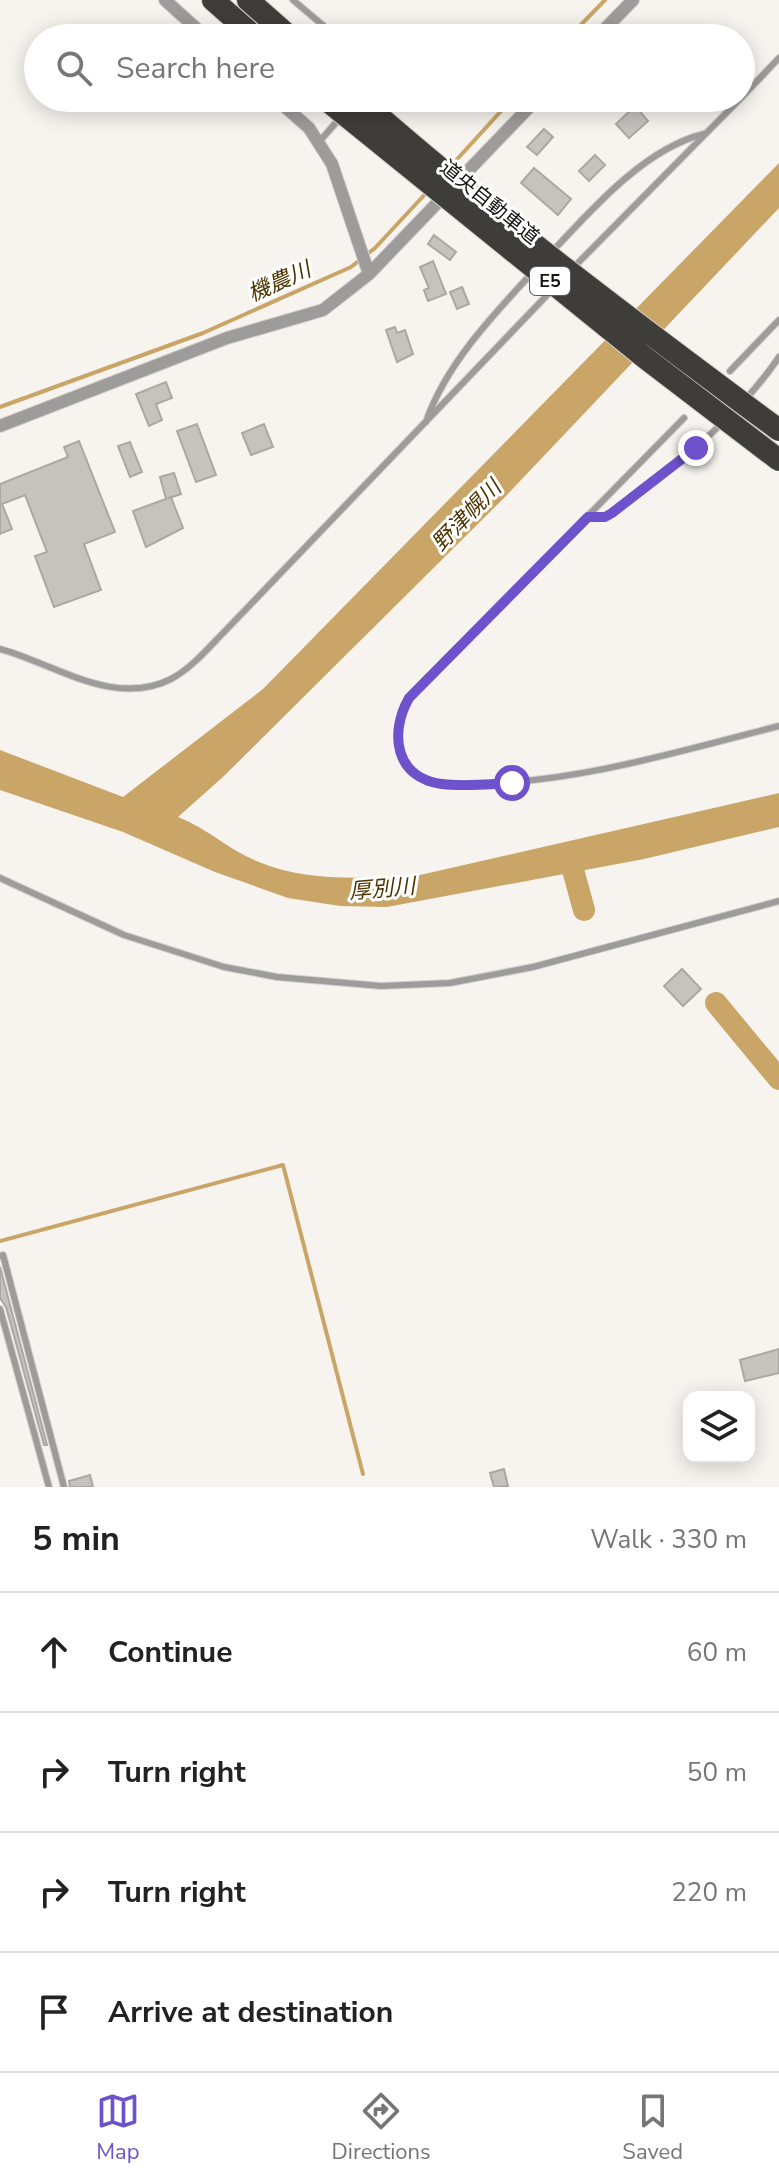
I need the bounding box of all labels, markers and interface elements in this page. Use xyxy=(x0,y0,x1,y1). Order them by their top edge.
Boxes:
search box xyxy=(24,24,755,112)
icon: search xyxy=(52,46,96,90)
text: Search here xyxy=(116,48,275,89)
street label: 道央自動車道 xyxy=(435,154,545,251)
water label: 機農川 xyxy=(243,254,317,309)
road number: E5 xyxy=(530,267,570,295)
route end xyxy=(678,430,714,466)
water label: 野津幌川 xyxy=(425,472,509,558)
route start xyxy=(494,765,530,801)
water label: 厚別川 xyxy=(348,871,418,907)
map controls xyxy=(683,1391,755,1463)
button: layers xyxy=(683,1391,755,1463)
text: 5 min xyxy=(32,1516,120,1562)
text: Walk · 330 m xyxy=(590,1522,747,1557)
icon: ahead xyxy=(32,1630,76,1674)
text: Continue xyxy=(108,1632,233,1673)
text: 60 m xyxy=(687,1635,747,1670)
icon: right xyxy=(32,1750,76,1794)
text: Turn right xyxy=(108,1752,246,1793)
text: 50 m xyxy=(687,1755,747,1790)
icon: right xyxy=(32,1870,76,1914)
text: Turn right xyxy=(108,1872,246,1913)
text: 220 m xyxy=(671,1875,747,1910)
icon: arrive xyxy=(32,1990,76,2034)
text: Arrive at destination xyxy=(108,1992,393,2033)
tab: Map xyxy=(96,2089,140,2167)
tab: Directions xyxy=(332,2089,431,2167)
tab: Saved xyxy=(622,2089,683,2167)

